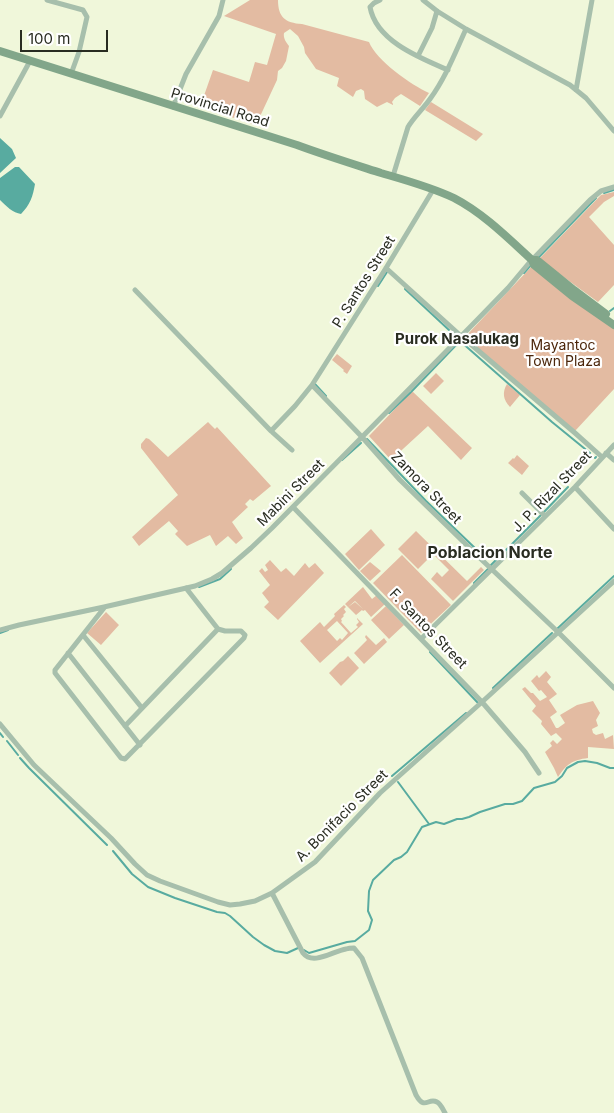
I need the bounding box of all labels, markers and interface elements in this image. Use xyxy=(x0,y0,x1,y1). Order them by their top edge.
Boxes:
scale bar xyxy=(22,20,110,52)
text: 100 m xyxy=(28,29,70,48)
street label: Provincial Road xyxy=(169,85,271,131)
street label: P. Santos Street xyxy=(329,233,399,331)
district label: Purok Nasalukag xyxy=(395,330,519,348)
park label: Mayantoc Town Plaza xyxy=(525,338,601,371)
street label: Zamora Street xyxy=(387,448,465,528)
street label: J. P. Rizal Street xyxy=(509,448,595,536)
street label: Mabini Street xyxy=(254,456,328,530)
district label: Poblacion Norte xyxy=(427,543,553,563)
street label: F. Santos Street xyxy=(386,586,470,672)
street label: A. Bonifacio Street xyxy=(293,767,391,865)

